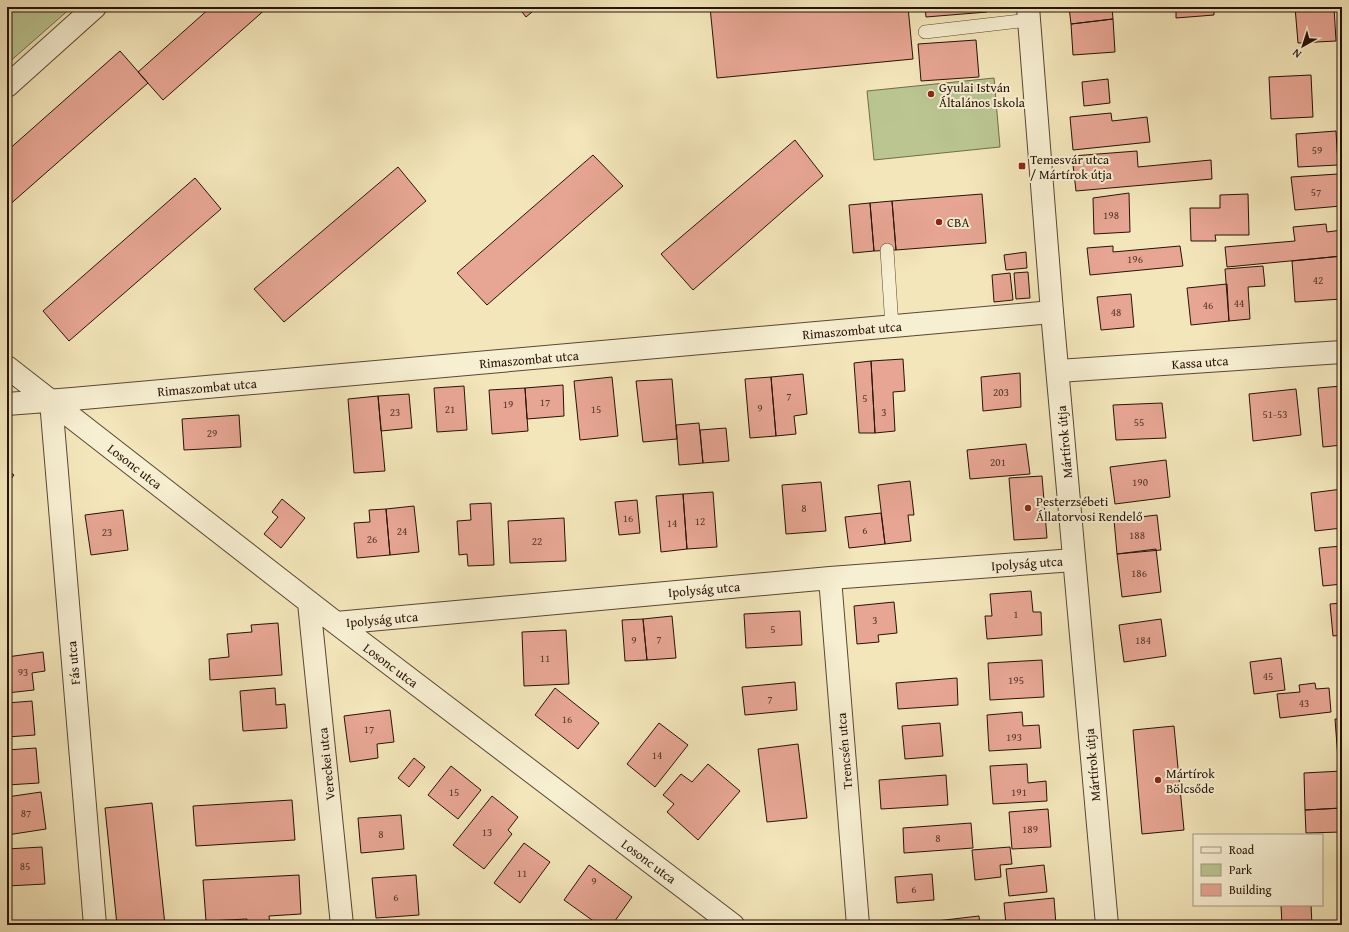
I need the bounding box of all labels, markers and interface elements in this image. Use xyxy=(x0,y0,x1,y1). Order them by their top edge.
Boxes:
north arrow xyxy=(1283,26,1323,66)
text: N xyxy=(1288,45,1305,62)
place label: Gyulai István Általános Iskola xyxy=(939,78,1026,112)
marker: Gyulai István Általános Iskola xyxy=(926,89,936,99)
house number: 59 xyxy=(1312,142,1322,158)
place label: Temesvár utca / Mártírok útja xyxy=(1030,150,1113,184)
marker: Temesvár utca / Mártírok útja xyxy=(1017,161,1027,171)
house number: 57 xyxy=(1311,184,1321,200)
house number: 198 xyxy=(1103,207,1119,223)
place label: CBA xyxy=(947,213,969,232)
marker: CBA xyxy=(934,217,944,227)
house number: 196 xyxy=(1127,251,1143,267)
house number: 42 xyxy=(1313,272,1323,288)
house number: 44 xyxy=(1234,295,1244,311)
house number: 46 xyxy=(1203,297,1213,313)
house number: 48 xyxy=(1111,304,1121,320)
street label: Rimaszombat utca xyxy=(801,317,903,344)
street label: Rimaszombat utca xyxy=(478,346,580,373)
street label: Kassa utca xyxy=(1171,351,1230,374)
street label: Rimaszombat utca xyxy=(156,374,258,401)
house number: 203 xyxy=(993,384,1009,400)
house number: 7 xyxy=(786,388,792,404)
house number: 5 xyxy=(862,390,868,406)
house number: 17 xyxy=(540,394,550,410)
house number: 19 xyxy=(503,396,513,412)
house number: 9 xyxy=(757,400,763,416)
house number: 21 xyxy=(445,401,455,417)
house number: 15 xyxy=(591,401,601,417)
house number: 23 xyxy=(390,404,400,420)
house number: 3 xyxy=(881,404,887,420)
street label: Mártírok útja xyxy=(1052,404,1077,479)
house number: 51-53 xyxy=(1263,406,1287,422)
house number: 55 xyxy=(1134,414,1144,430)
house number: 29 xyxy=(207,425,217,441)
street label: Losonc utca xyxy=(104,439,167,494)
house number: 201 xyxy=(990,454,1006,470)
house number: 190 xyxy=(1132,474,1148,490)
place label: Pesterzsébeti Állatorvosi Rendelő xyxy=(1036,492,1143,526)
house number: 8 xyxy=(801,500,807,516)
marker: Pesterzsébeti Állatorvosi Rendelő xyxy=(1023,503,1033,513)
house number: 16 xyxy=(623,510,633,526)
house number: 12 xyxy=(695,513,705,529)
house number: 14 xyxy=(667,515,677,531)
house number: 6 xyxy=(862,522,868,538)
house number: 24 xyxy=(397,523,407,539)
house number: 23 xyxy=(102,524,112,540)
house number: 188 xyxy=(1129,527,1145,543)
house number: 26 xyxy=(367,531,377,547)
house number: 22 xyxy=(532,533,542,549)
street label: Ipolyság utca xyxy=(990,551,1064,575)
house number: 186 xyxy=(1131,565,1147,581)
street label: Ipolyság utca xyxy=(667,577,742,602)
house number: 1 xyxy=(1013,606,1019,622)
street label: Ipolyság utca xyxy=(345,607,420,632)
house number: 3 xyxy=(872,612,878,628)
house number: 5 xyxy=(770,621,776,637)
house number: 7 xyxy=(656,631,662,647)
house number: 9 xyxy=(631,632,637,648)
house number: 184 xyxy=(1135,632,1151,648)
street label: Losonc utca xyxy=(359,638,423,693)
street label: Fás utca xyxy=(62,639,85,686)
house number: 11 xyxy=(540,650,550,666)
house number: 93 xyxy=(18,664,28,680)
house number: 45 xyxy=(1263,668,1273,684)
house number: 195 xyxy=(1008,672,1024,688)
house number: 7 xyxy=(767,691,773,707)
house number: 43 xyxy=(1299,695,1309,711)
house number: 16 xyxy=(562,711,572,727)
street label: Trencsén utca xyxy=(832,711,857,790)
house number: 17 xyxy=(364,721,374,737)
street label: Vereckei utca xyxy=(313,726,340,801)
street label: Mártírok útja xyxy=(1080,727,1105,802)
house number: 193 xyxy=(1006,729,1022,745)
house number: 14 xyxy=(652,747,662,763)
place label: Mártírok Bölcsőde xyxy=(1166,764,1215,798)
marker: Mártírok Bölcsőde xyxy=(1153,775,1163,785)
house number: 15 xyxy=(449,784,459,800)
house number: 191 xyxy=(1011,784,1027,800)
house number: 87 xyxy=(21,805,31,821)
house number: 189 xyxy=(1022,821,1038,837)
house number: 13 xyxy=(482,824,492,840)
house number: 8 xyxy=(378,826,384,842)
house number: 8 xyxy=(935,830,941,846)
street label: Losonc utca xyxy=(617,834,681,889)
legend xyxy=(1193,834,1323,906)
text: Road xyxy=(1229,841,1255,858)
house number: 85 xyxy=(20,858,30,874)
text: Park xyxy=(1229,861,1253,878)
house number: 11 xyxy=(517,865,527,881)
house number: 9 xyxy=(591,873,597,889)
house number: 6 xyxy=(911,881,917,897)
text: Building xyxy=(1229,881,1272,898)
house number: 6 xyxy=(393,889,399,905)

